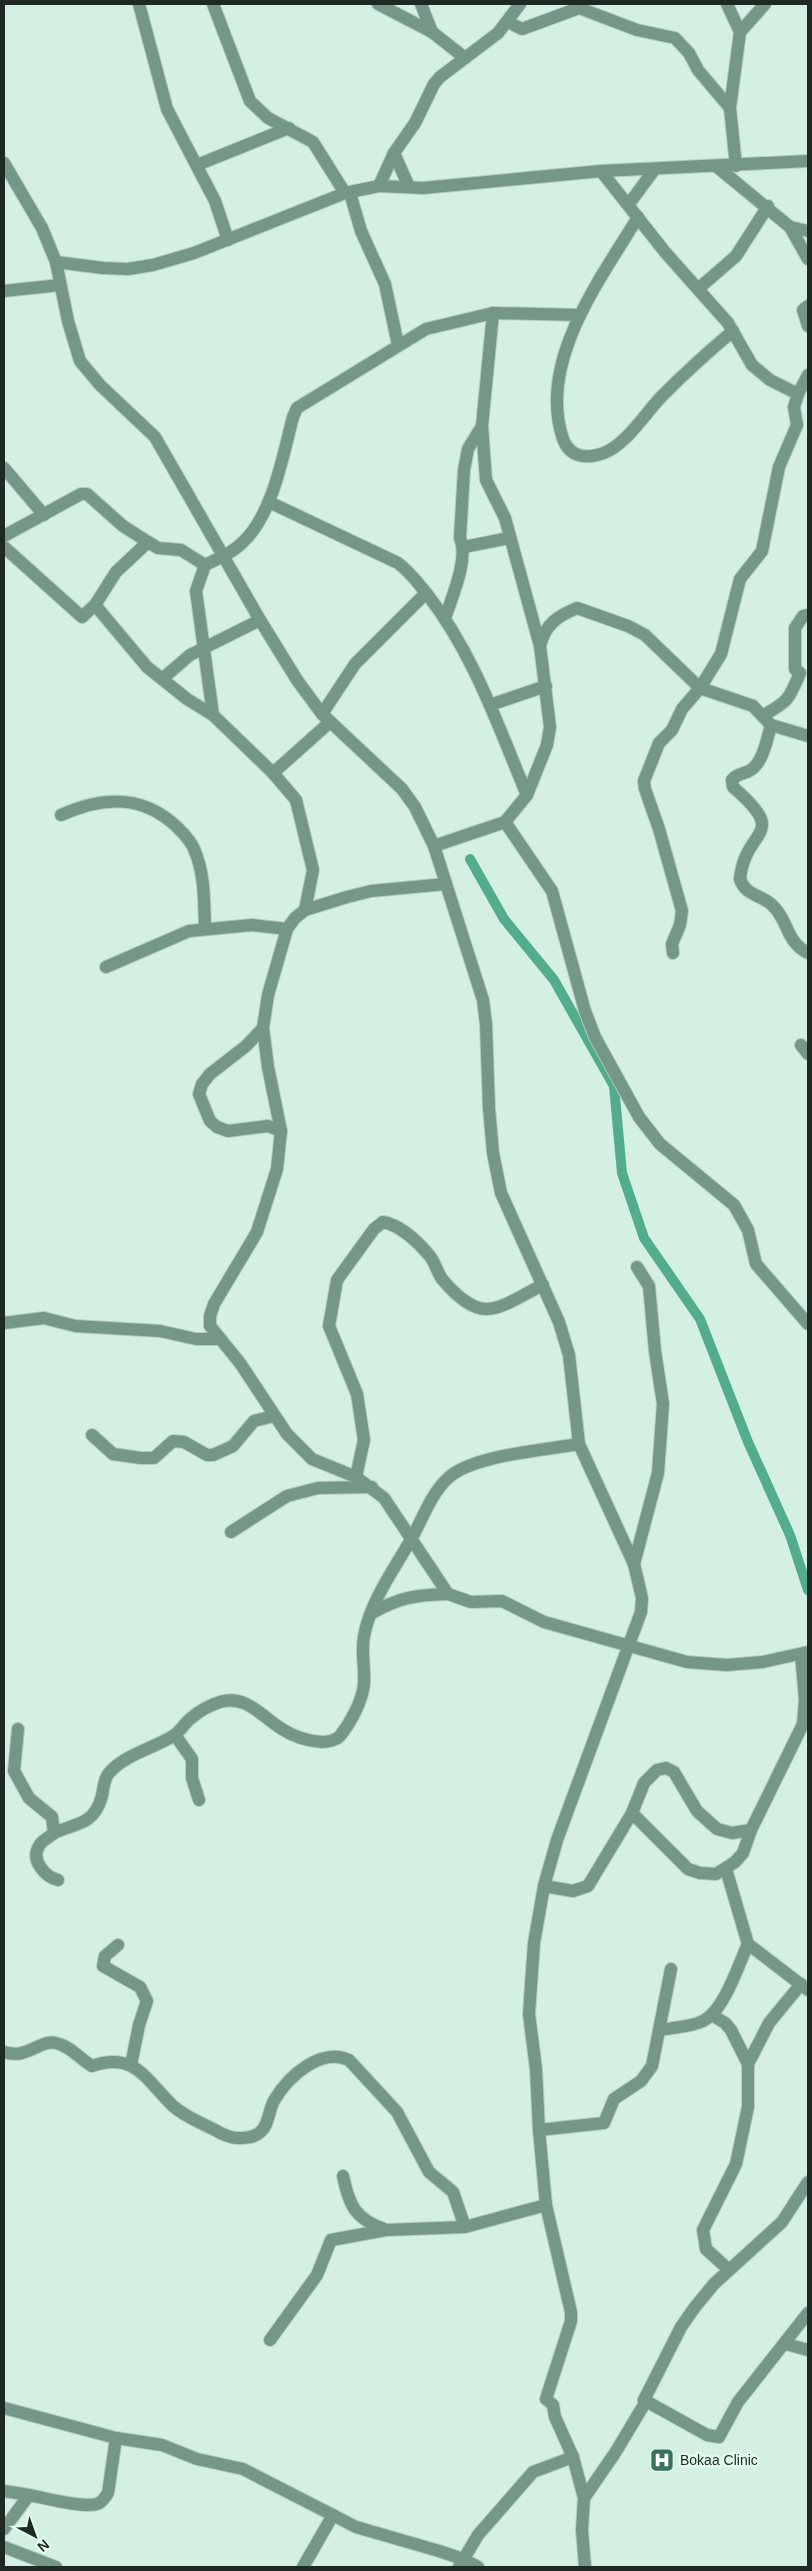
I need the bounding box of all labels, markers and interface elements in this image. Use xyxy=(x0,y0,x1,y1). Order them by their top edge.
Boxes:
hospital icon: Bokaa Clinic xyxy=(649,2447,675,2473)
place label: Bokaa Clinic xyxy=(680,2452,758,2468)
north arrow xyxy=(10,2511,60,2561)
text: N xyxy=(34,2536,53,2555)

